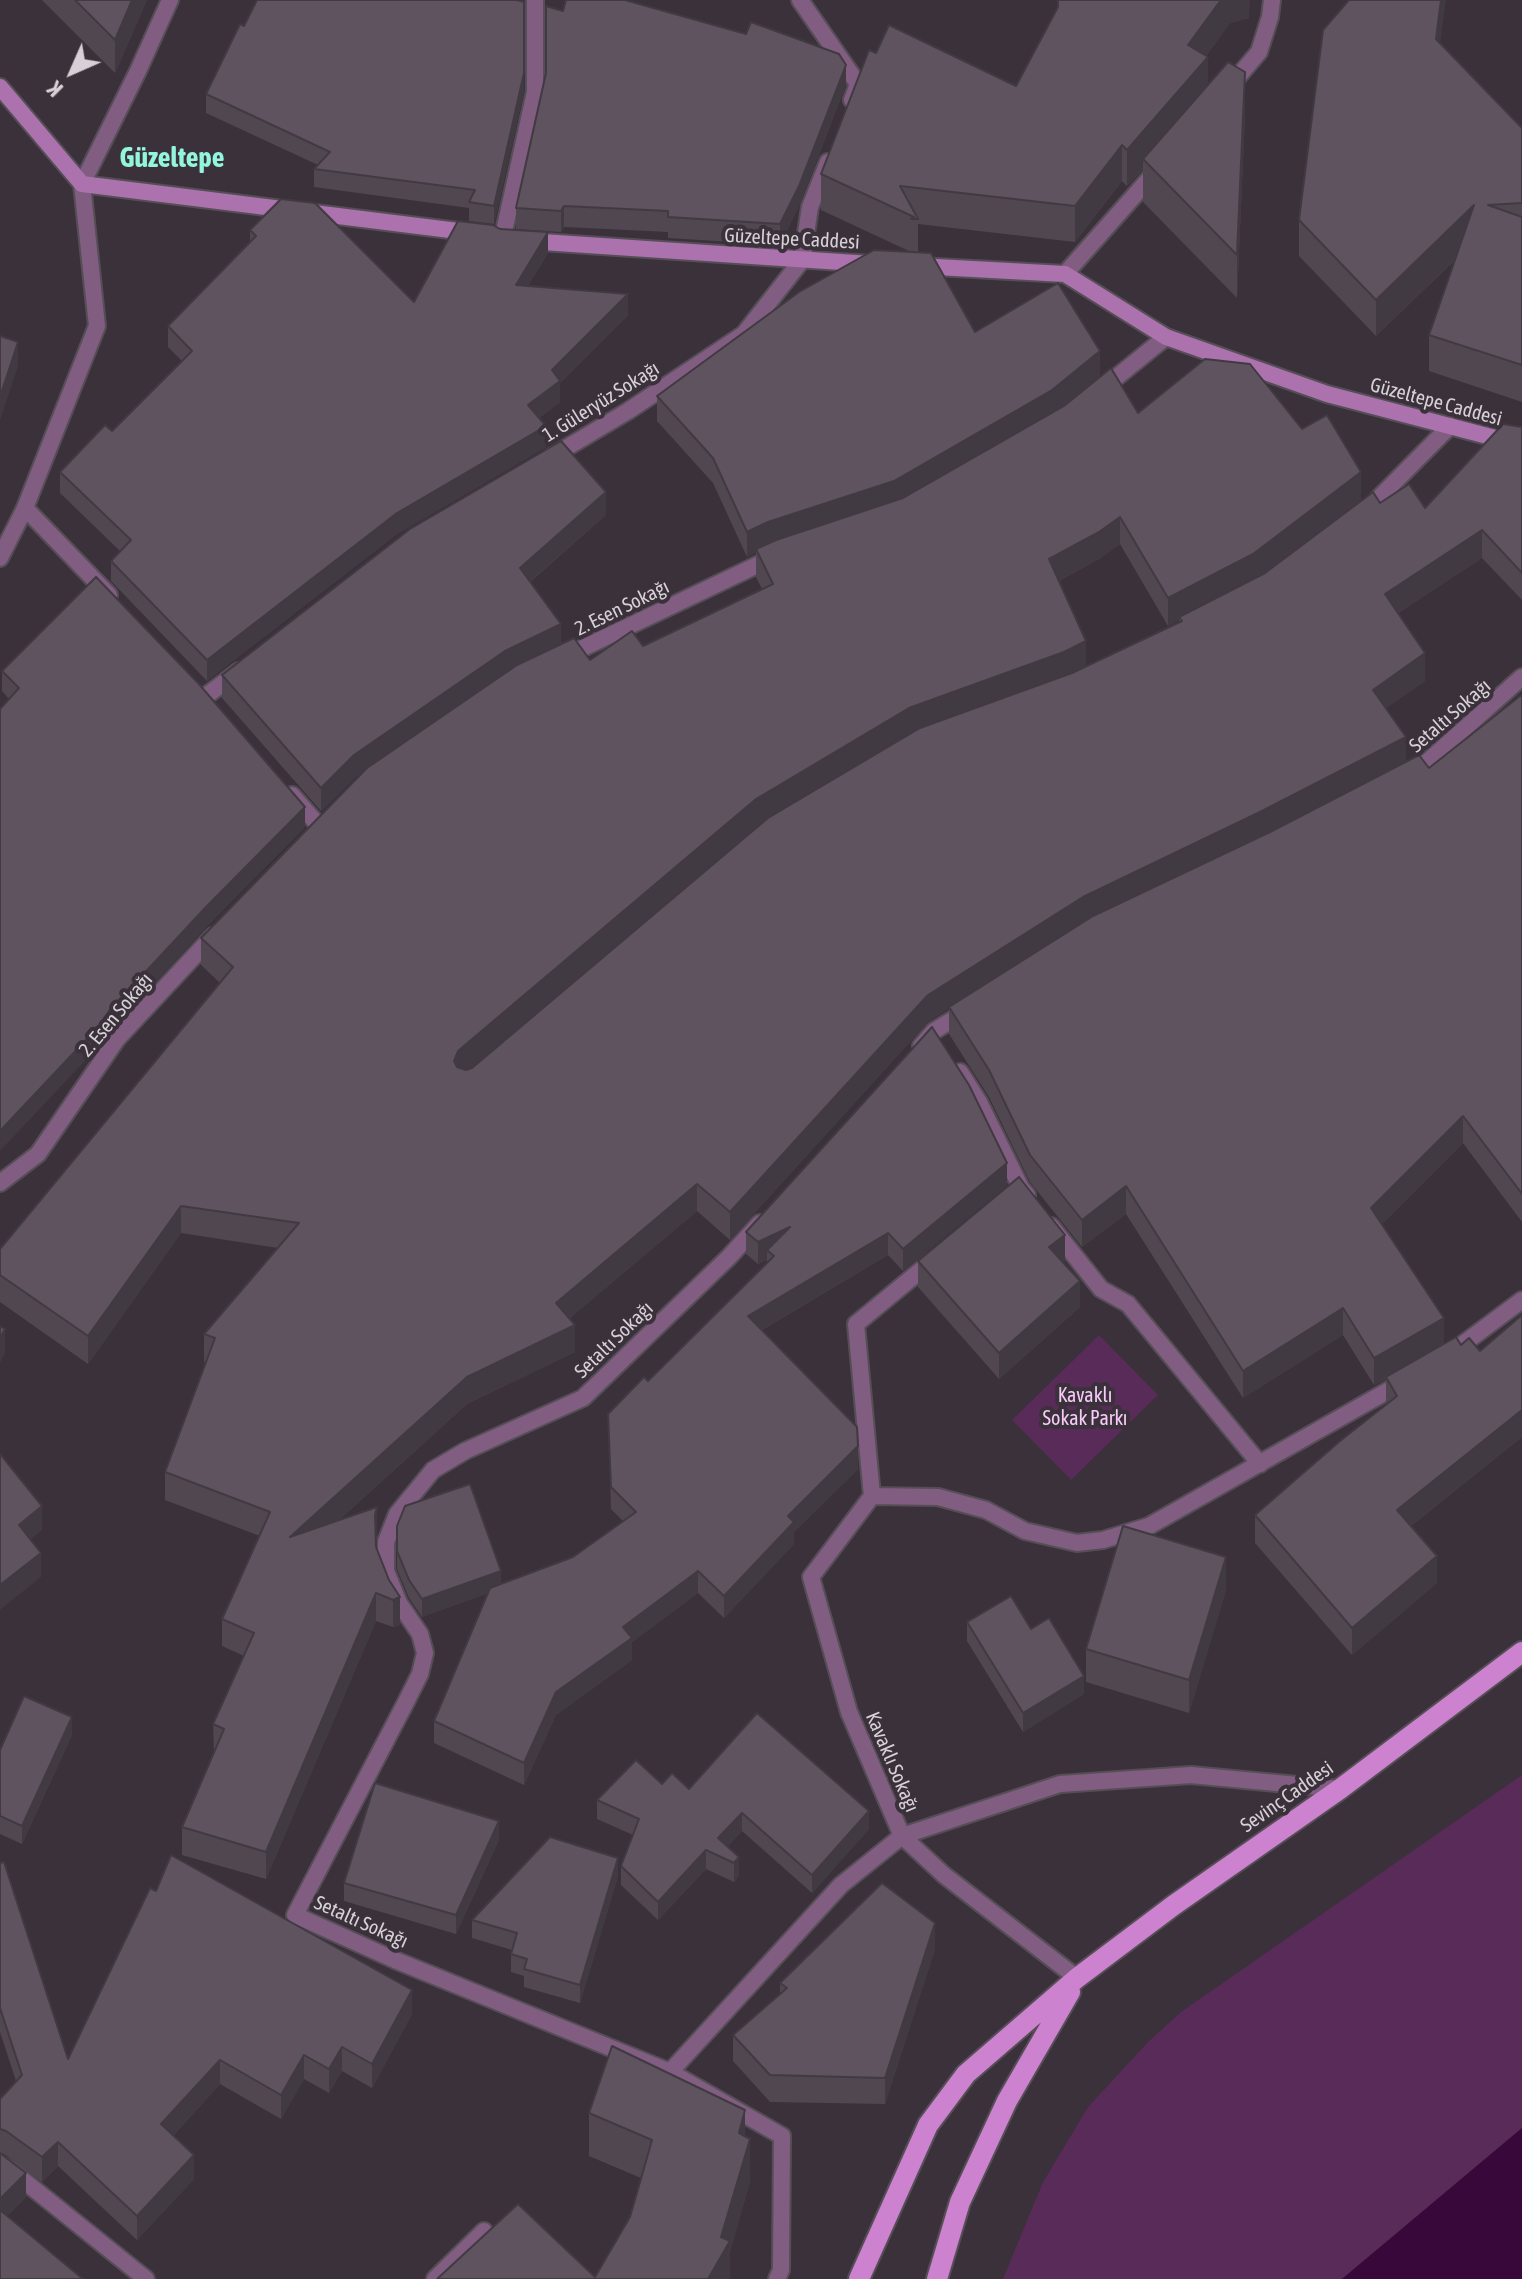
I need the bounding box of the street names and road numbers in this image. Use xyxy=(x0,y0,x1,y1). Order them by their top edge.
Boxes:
street label: Güzeltepe Caddesi xyxy=(724,223,860,255)
street label: 1. Güleryüz Sokağı xyxy=(538,357,664,447)
street label: Güzeltepe Caddesi xyxy=(1367,373,1505,431)
street label: 2. Esen Sokağı xyxy=(571,575,673,641)
street label: Setaltı Sokağı xyxy=(1404,674,1496,758)
street label: 2. Esen Sokağı xyxy=(74,968,158,1062)
street label: Setaltı Sokağı xyxy=(570,1297,658,1383)
street label: Kavaklı Sokağı xyxy=(860,1708,924,1816)
street label: Sevinç Caddesi xyxy=(1236,1756,1338,1838)
street label: Setaltı Sokağı xyxy=(310,1891,412,1953)

